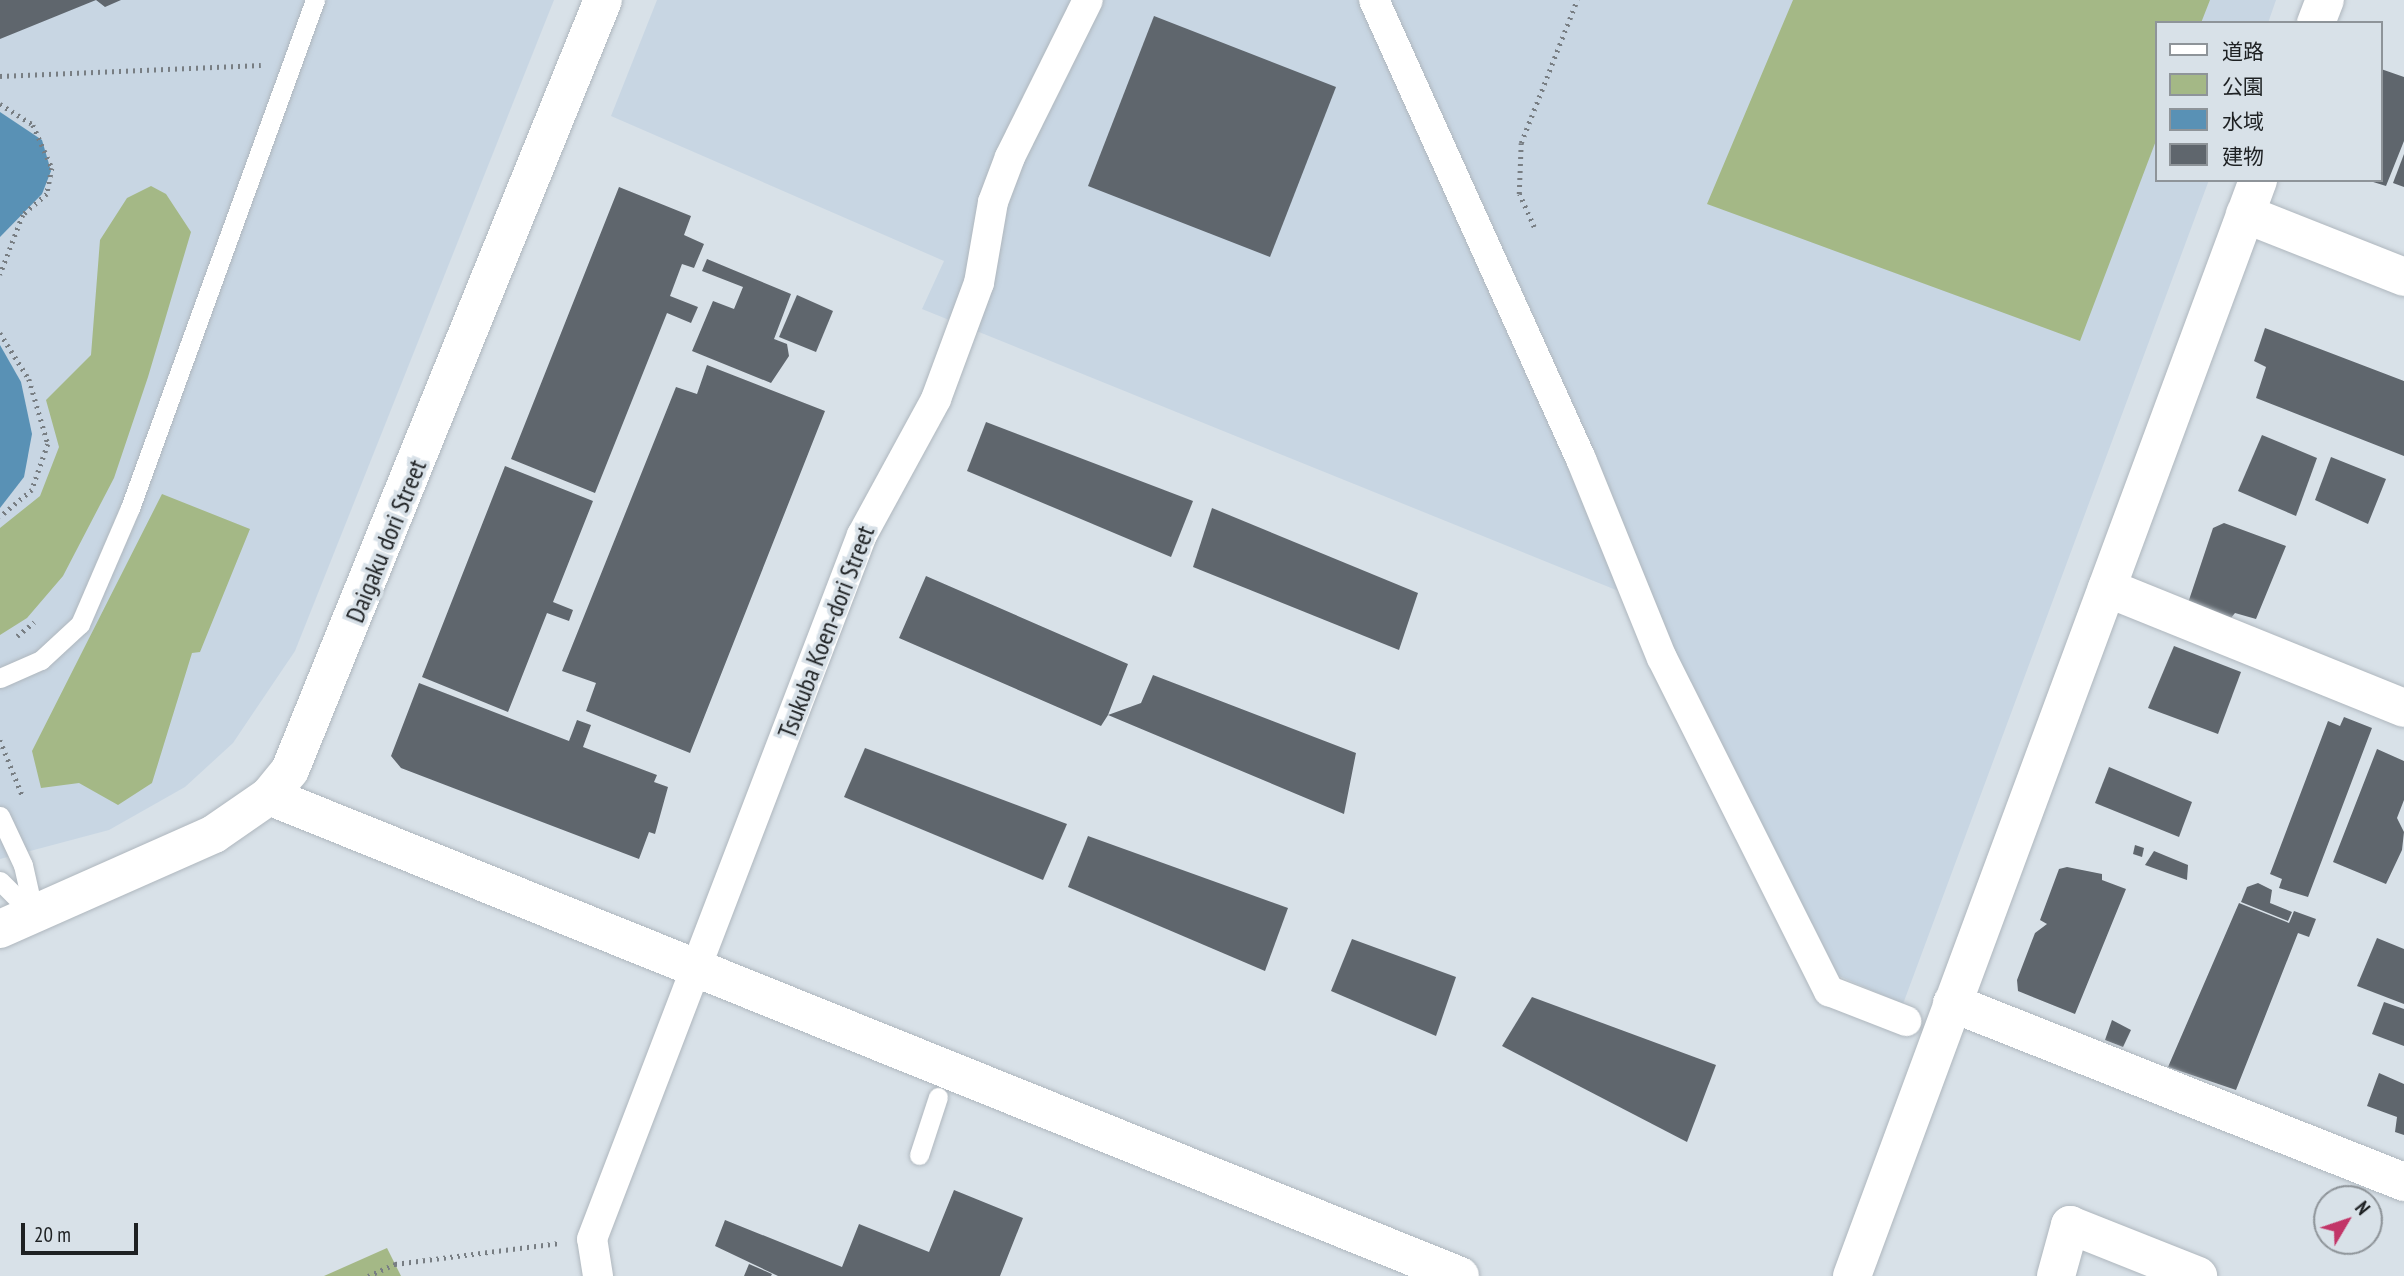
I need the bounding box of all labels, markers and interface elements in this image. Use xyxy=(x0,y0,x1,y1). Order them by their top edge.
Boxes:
legend xyxy=(2156,21,2383,182)
text: 道路 xyxy=(2222,38,2264,65)
text: 公園 xyxy=(2222,73,2264,100)
text: 水域 xyxy=(2222,108,2264,135)
text: 建物 xyxy=(2222,143,2264,170)
street label: Daigaku dori Street xyxy=(339,455,433,627)
street label: Tsukuba Koen-dori Street xyxy=(771,521,881,743)
north arrow xyxy=(2313,1185,2383,1255)
text: N xyxy=(2350,1196,2375,1220)
scale bar xyxy=(24,1210,142,1254)
text: 20 m xyxy=(34,1221,71,1248)

